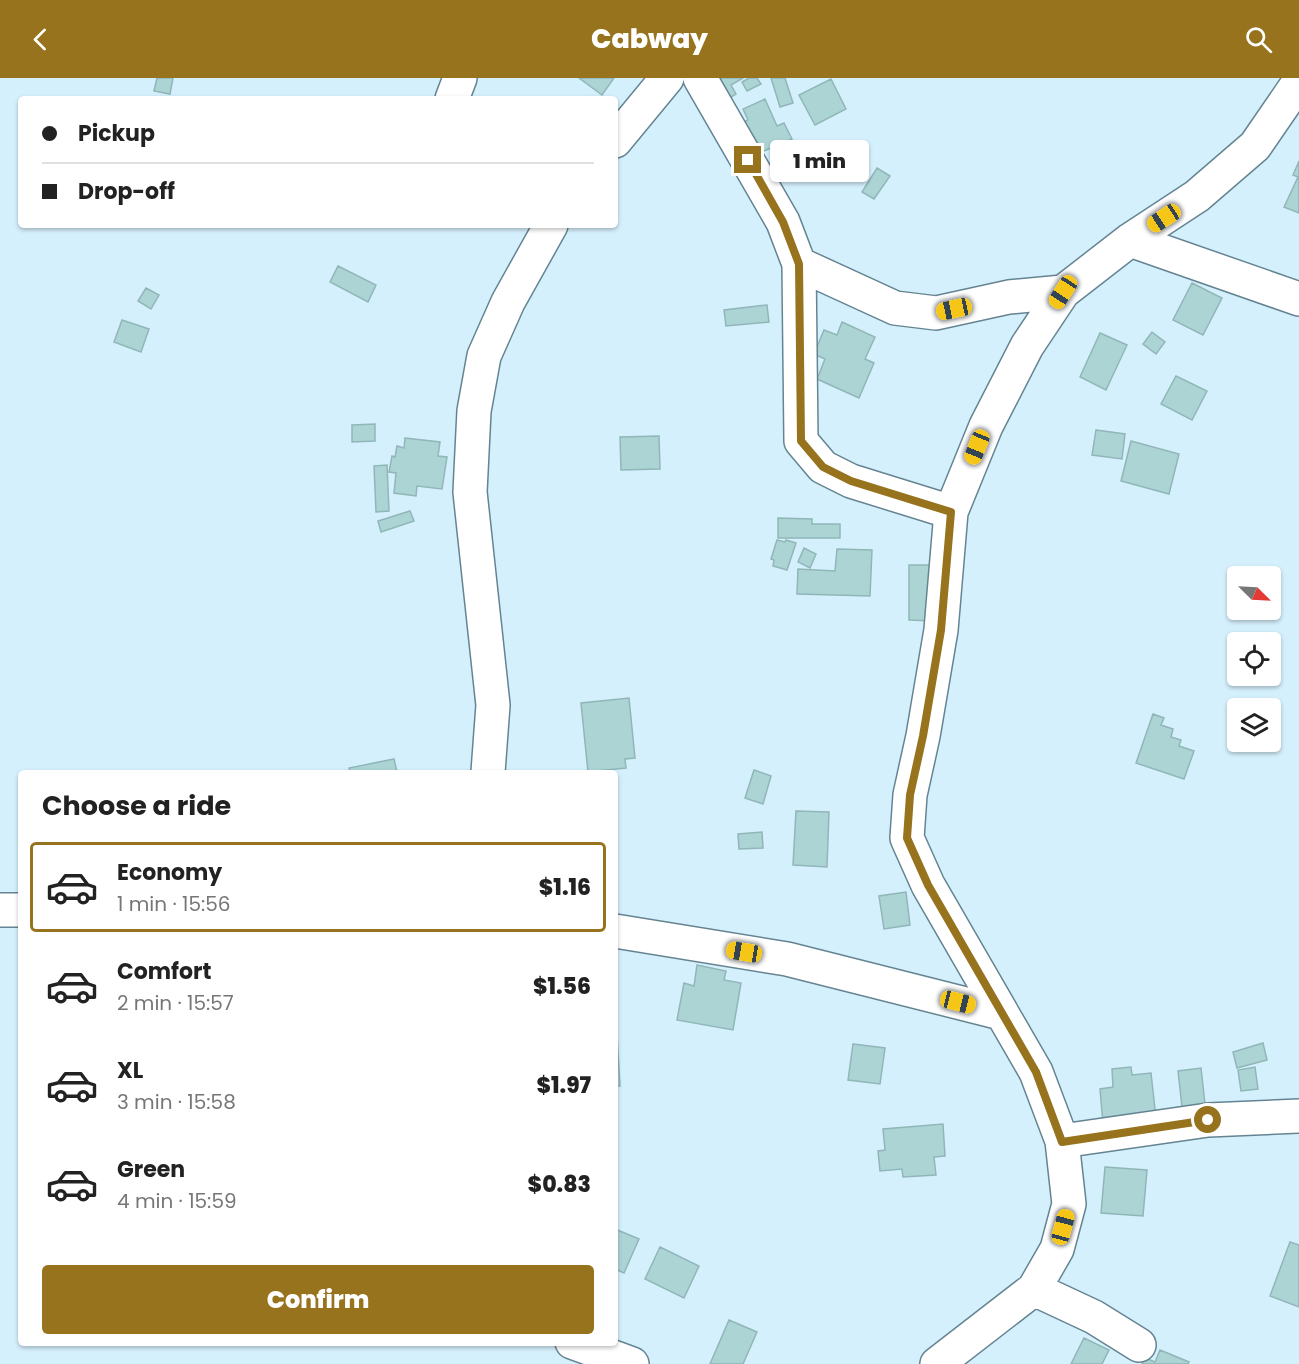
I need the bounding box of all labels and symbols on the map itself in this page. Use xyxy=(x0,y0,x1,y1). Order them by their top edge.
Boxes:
callout: 1 min xyxy=(769,139,868,181)
route end xyxy=(734,146,761,173)
car xyxy=(1144,201,1184,235)
car xyxy=(1046,272,1080,312)
car xyxy=(935,296,973,322)
car xyxy=(962,427,992,467)
north arrow xyxy=(1227,566,1281,620)
car xyxy=(725,940,763,964)
car xyxy=(938,989,978,1015)
route start xyxy=(1194,1106,1221,1133)
car xyxy=(1050,1207,1076,1247)

